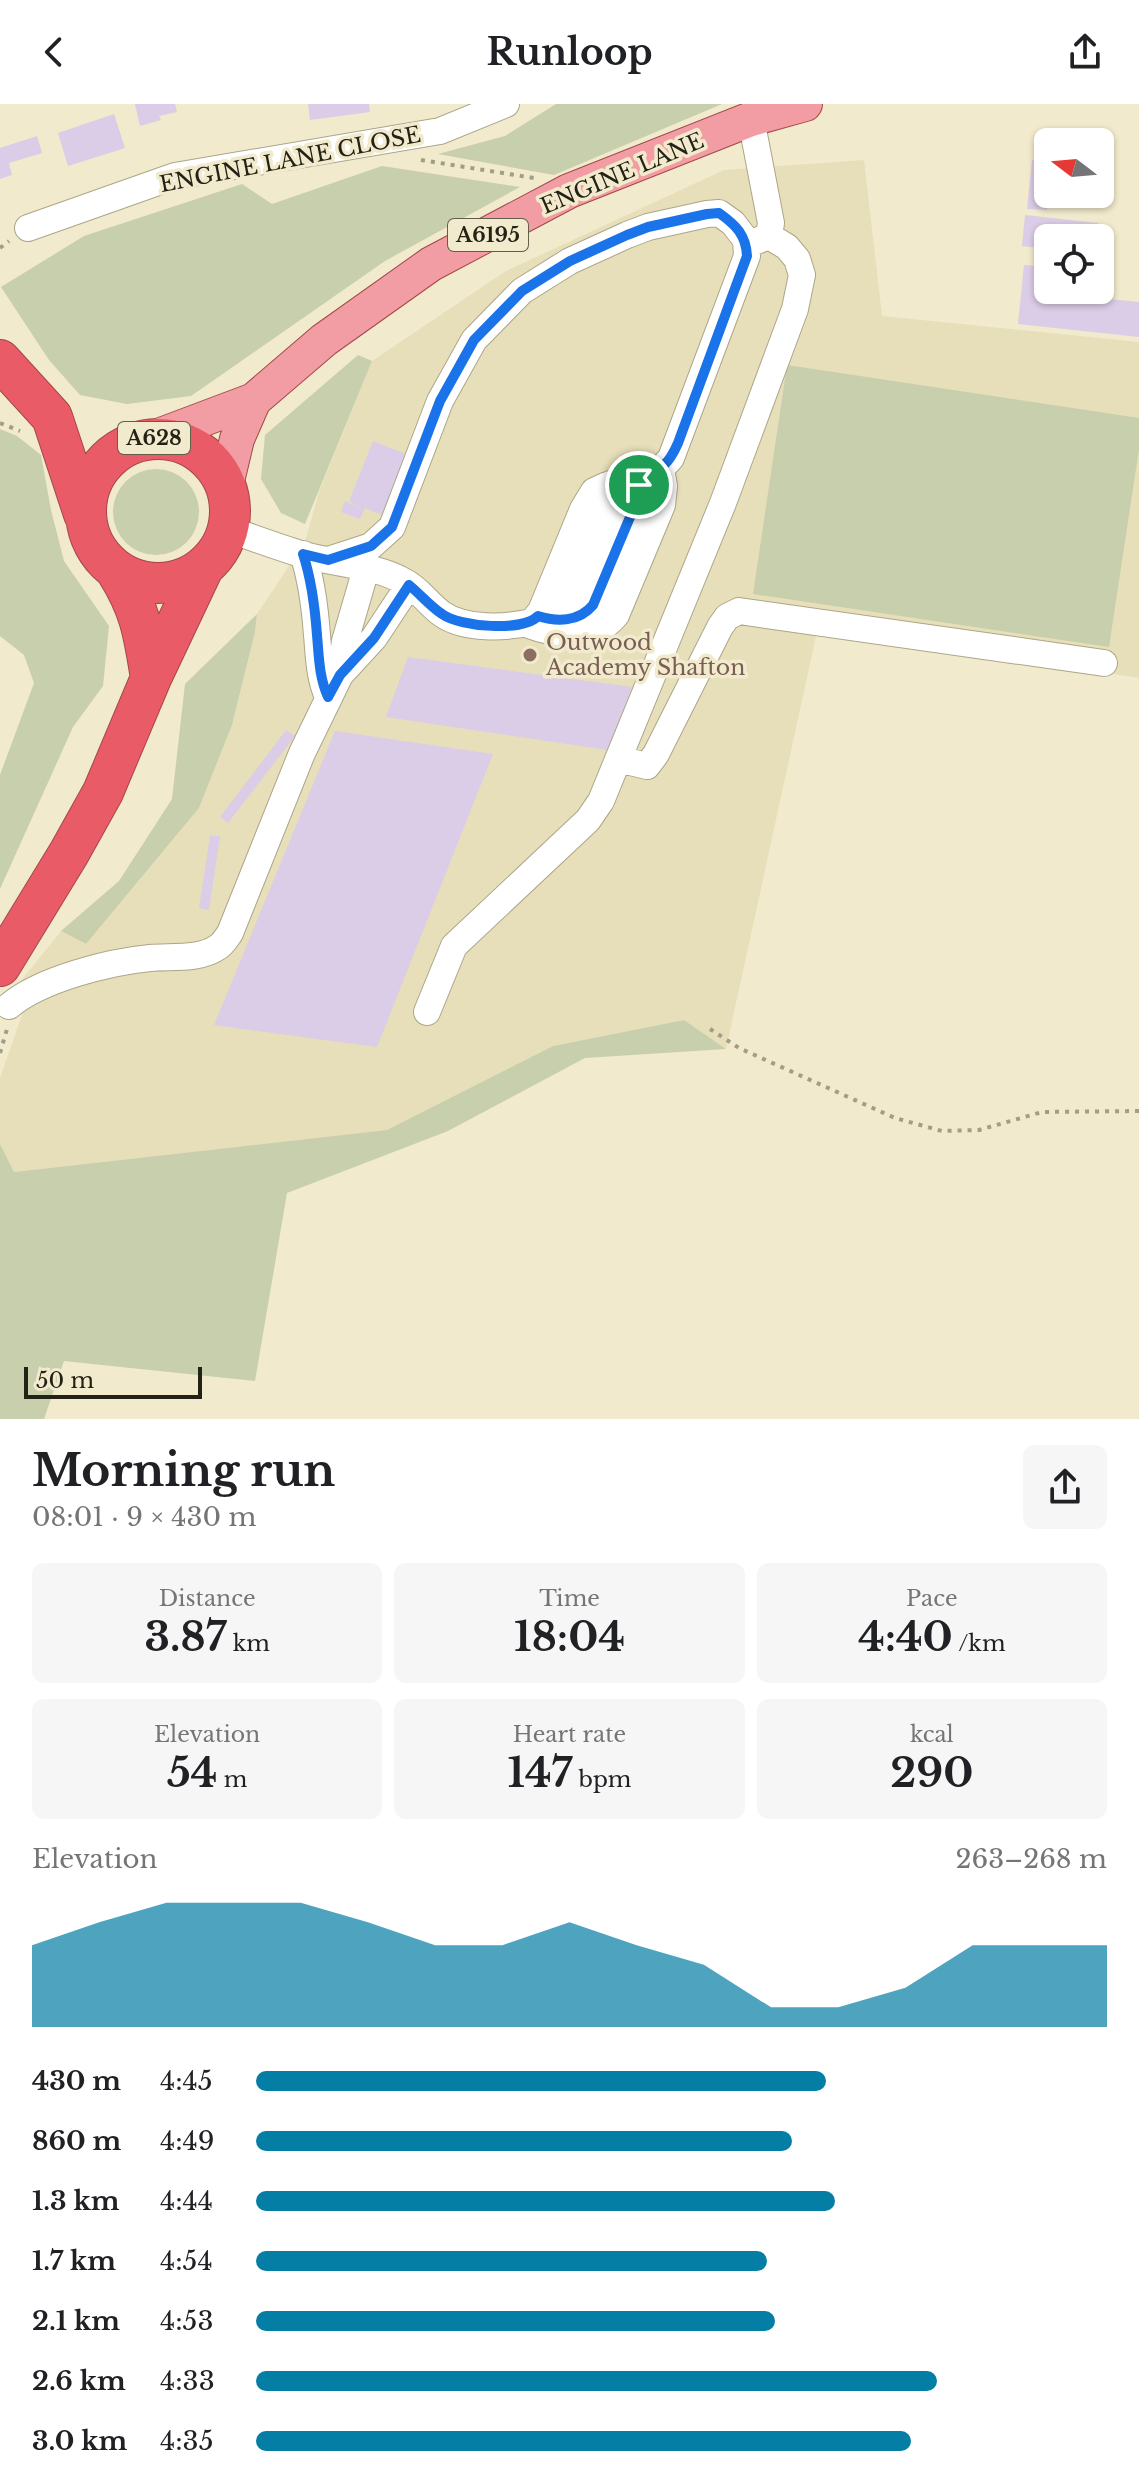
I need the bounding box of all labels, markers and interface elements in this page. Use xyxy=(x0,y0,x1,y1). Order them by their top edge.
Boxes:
icon: back xyxy=(32,30,76,74)
text: Runloop xyxy=(486,30,653,75)
icon: share xyxy=(1063,30,1107,74)
street label: ENGINE LANE CLOSE xyxy=(157,121,423,198)
street label: ENGINE LANE xyxy=(536,127,708,220)
north arrow xyxy=(1034,128,1114,208)
map controls xyxy=(1034,128,1114,304)
road number: A6195 xyxy=(448,219,528,251)
button: locate xyxy=(1034,224,1114,304)
road number: A628 xyxy=(118,422,190,454)
pin xyxy=(605,451,673,519)
icon: arrive xyxy=(617,463,661,507)
place label: Outwood Academy Shafton xyxy=(545,629,745,681)
marker: Outwood Academy Shafton xyxy=(521,646,539,664)
scale bar xyxy=(24,1363,202,1399)
text: 50 m xyxy=(36,1367,94,1394)
text: Morning run xyxy=(32,1443,335,1498)
button: share xyxy=(1023,1445,1107,1529)
text: 08:01 · 9 × 430 m xyxy=(32,1501,257,1533)
text: Distance xyxy=(159,1585,256,1612)
text: Time xyxy=(539,1585,600,1612)
text: Pace xyxy=(906,1585,958,1612)
text: 3.87 xyxy=(144,1612,226,1662)
text: 18:04 xyxy=(514,1612,625,1662)
text: 4:40 xyxy=(858,1612,953,1662)
text: km xyxy=(226,1630,270,1657)
text: /km xyxy=(953,1630,1006,1657)
text: Elevation xyxy=(154,1721,260,1748)
text: Heart rate xyxy=(513,1721,626,1748)
text: kcal xyxy=(910,1721,954,1748)
text: 54 xyxy=(167,1748,217,1798)
text: 147 xyxy=(508,1748,572,1798)
text: 290 xyxy=(890,1748,973,1798)
text: m xyxy=(217,1766,247,1793)
text: bpm xyxy=(572,1766,631,1793)
text: Elevation xyxy=(32,1843,158,1875)
text: 263–268 m xyxy=(956,1843,1107,1875)
text: 430 m xyxy=(32,2065,121,2097)
text: 4:45 xyxy=(160,2065,213,2097)
text: 860 m xyxy=(32,2125,121,2157)
text: 4:49 xyxy=(160,2125,215,2157)
text: 1.3 km xyxy=(32,2185,120,2217)
text: 4:44 xyxy=(160,2185,213,2217)
text: 1.7 km xyxy=(32,2245,116,2277)
text: 4:54 xyxy=(160,2245,213,2277)
text: 2.1 km xyxy=(32,2305,120,2337)
text: 4:53 xyxy=(160,2305,213,2337)
text: 2.6 km xyxy=(32,2365,126,2397)
text: 4:33 xyxy=(160,2365,215,2397)
text: 3.0 km xyxy=(32,2425,127,2457)
text: 4:35 xyxy=(160,2425,213,2457)

